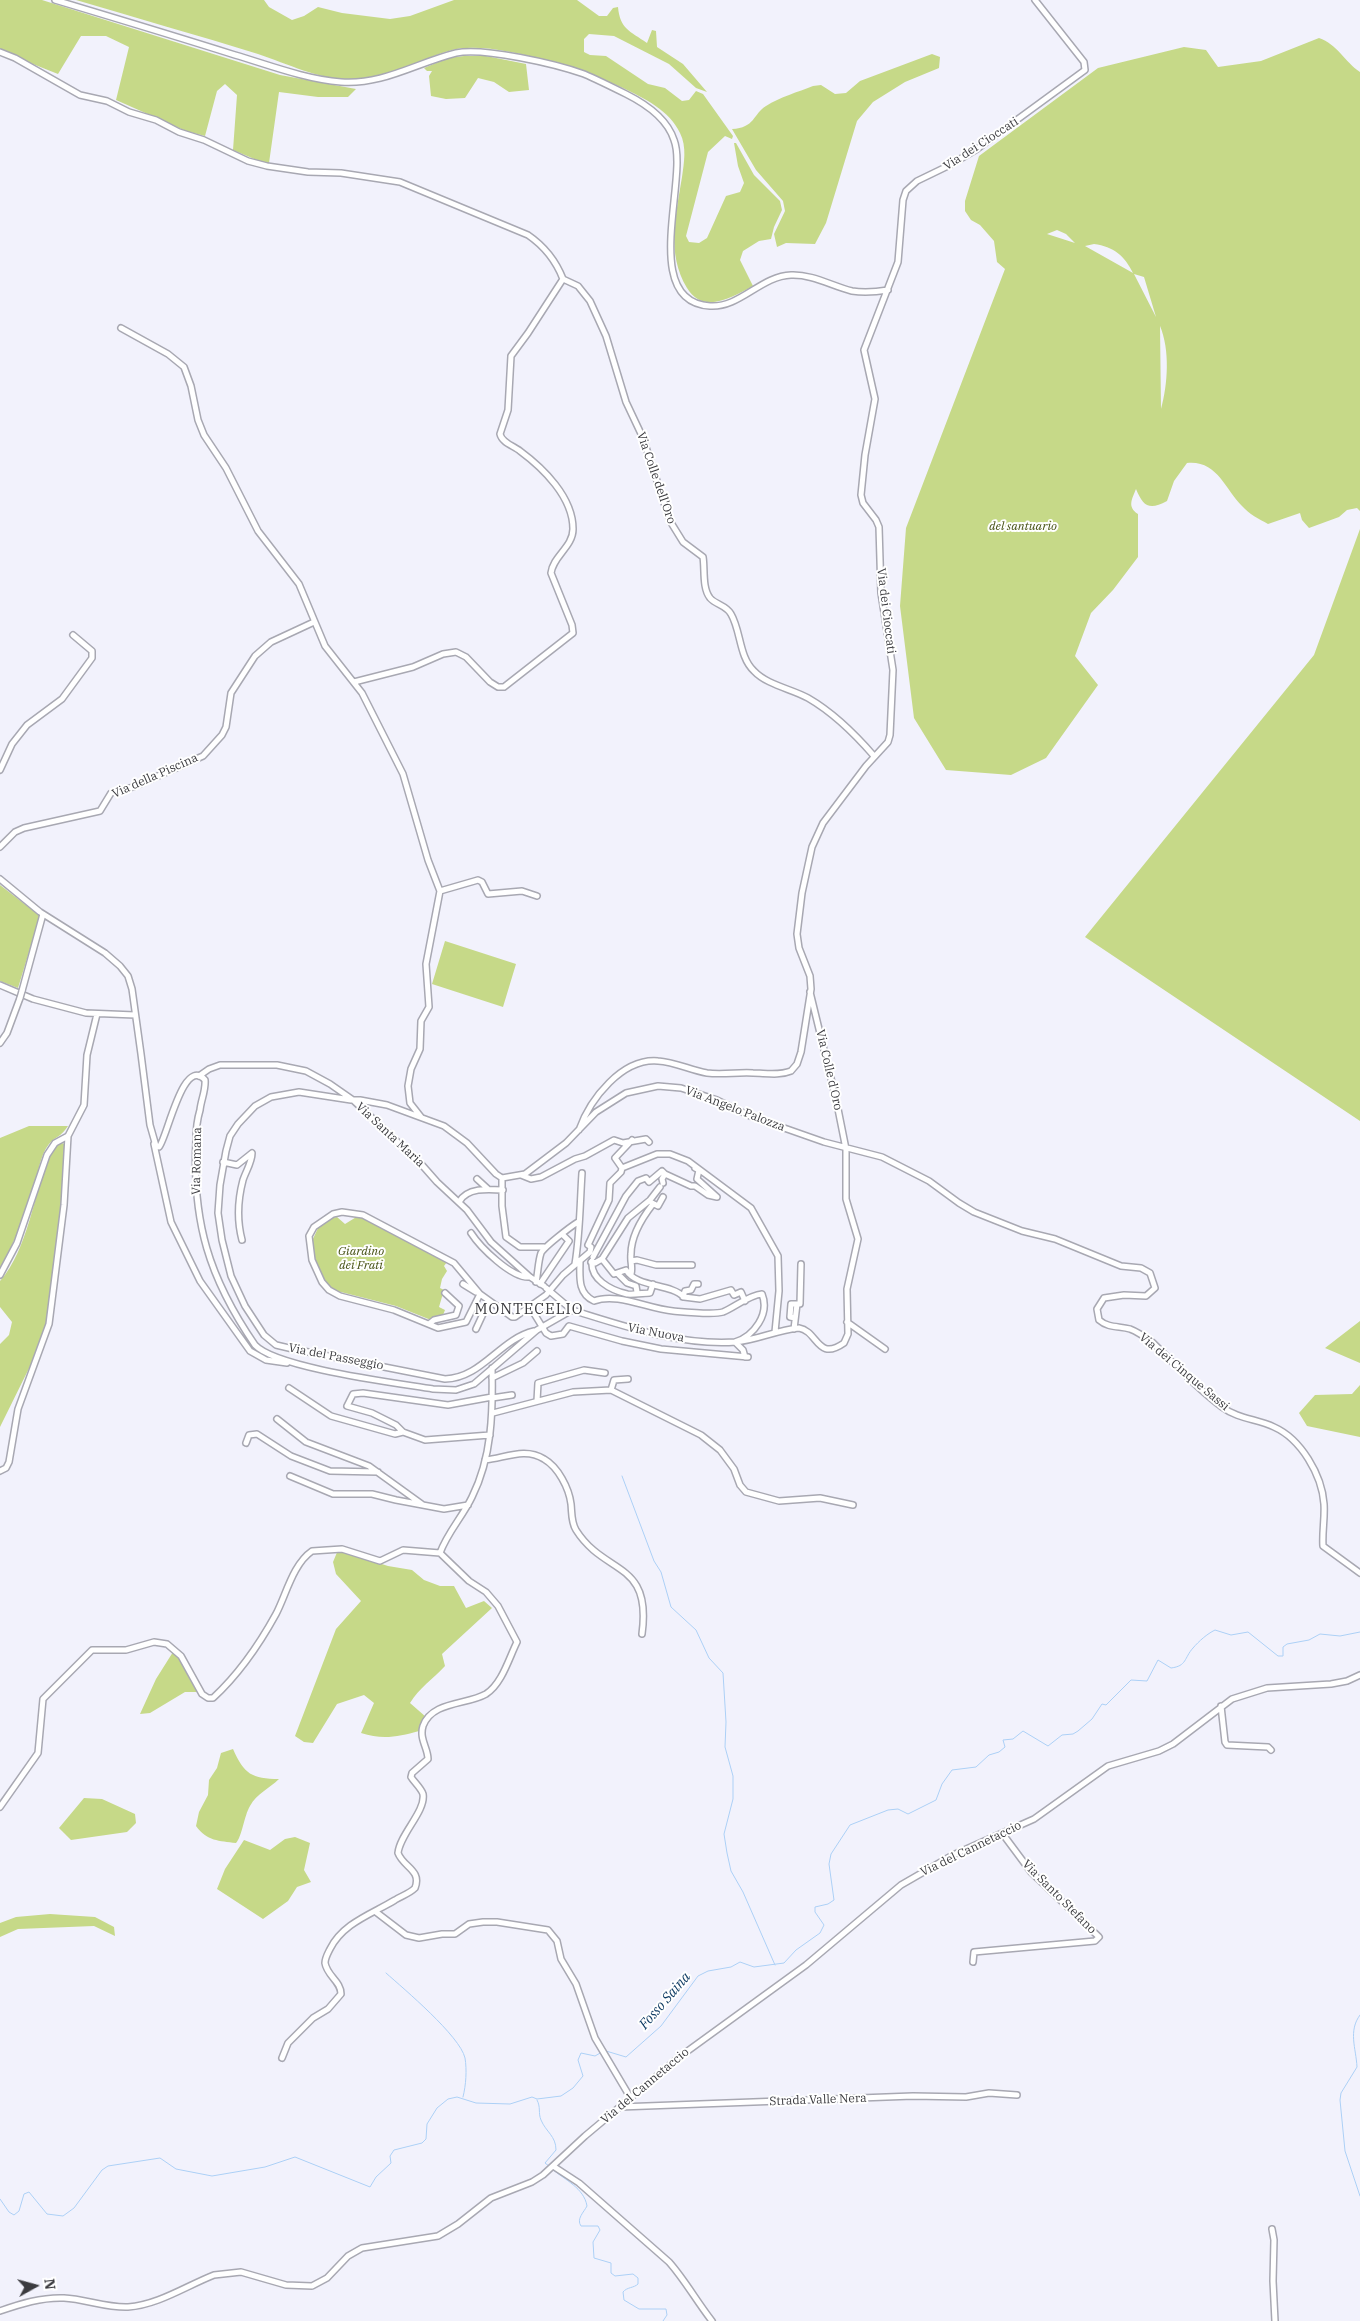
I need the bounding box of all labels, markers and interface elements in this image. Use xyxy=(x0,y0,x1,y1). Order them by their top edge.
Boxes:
street label: Via dei Cioccati xyxy=(941,114,1021,174)
street label: Via Colle dell'Oro xyxy=(634,430,678,526)
park label: del santuario xyxy=(989,520,1057,534)
street label: Via dei Cioccati xyxy=(874,567,898,655)
street label: Via della Piscina xyxy=(110,751,200,801)
street label: Via Colle d'Oro xyxy=(813,1028,845,1112)
street label: Via Angelo Palozza xyxy=(683,1083,787,1135)
street label: Via Santa Maria xyxy=(353,1100,427,1170)
street label: Via Romana xyxy=(189,1127,205,1195)
park label: Giardino dei Frati xyxy=(338,1245,384,1273)
district label: MONTECELIO xyxy=(473,1301,585,1319)
street label: Via Nuova xyxy=(627,1320,685,1346)
street label: Via dei Cinque Sassi xyxy=(1136,1330,1232,1414)
street label: Via del Passeggio xyxy=(287,1341,385,1373)
street label: Via del Cannetaccio xyxy=(918,1818,1024,1880)
street label: Via Santo Stefano xyxy=(1019,1857,1099,1937)
water label: Fosso Saina xyxy=(636,1969,694,2033)
street label: Via del Cannetaccio xyxy=(598,2045,692,2127)
street label: Strada Valle Nera xyxy=(769,2091,867,2109)
north arrow xyxy=(10,2261,60,2311)
text: N xyxy=(40,2278,59,2291)

